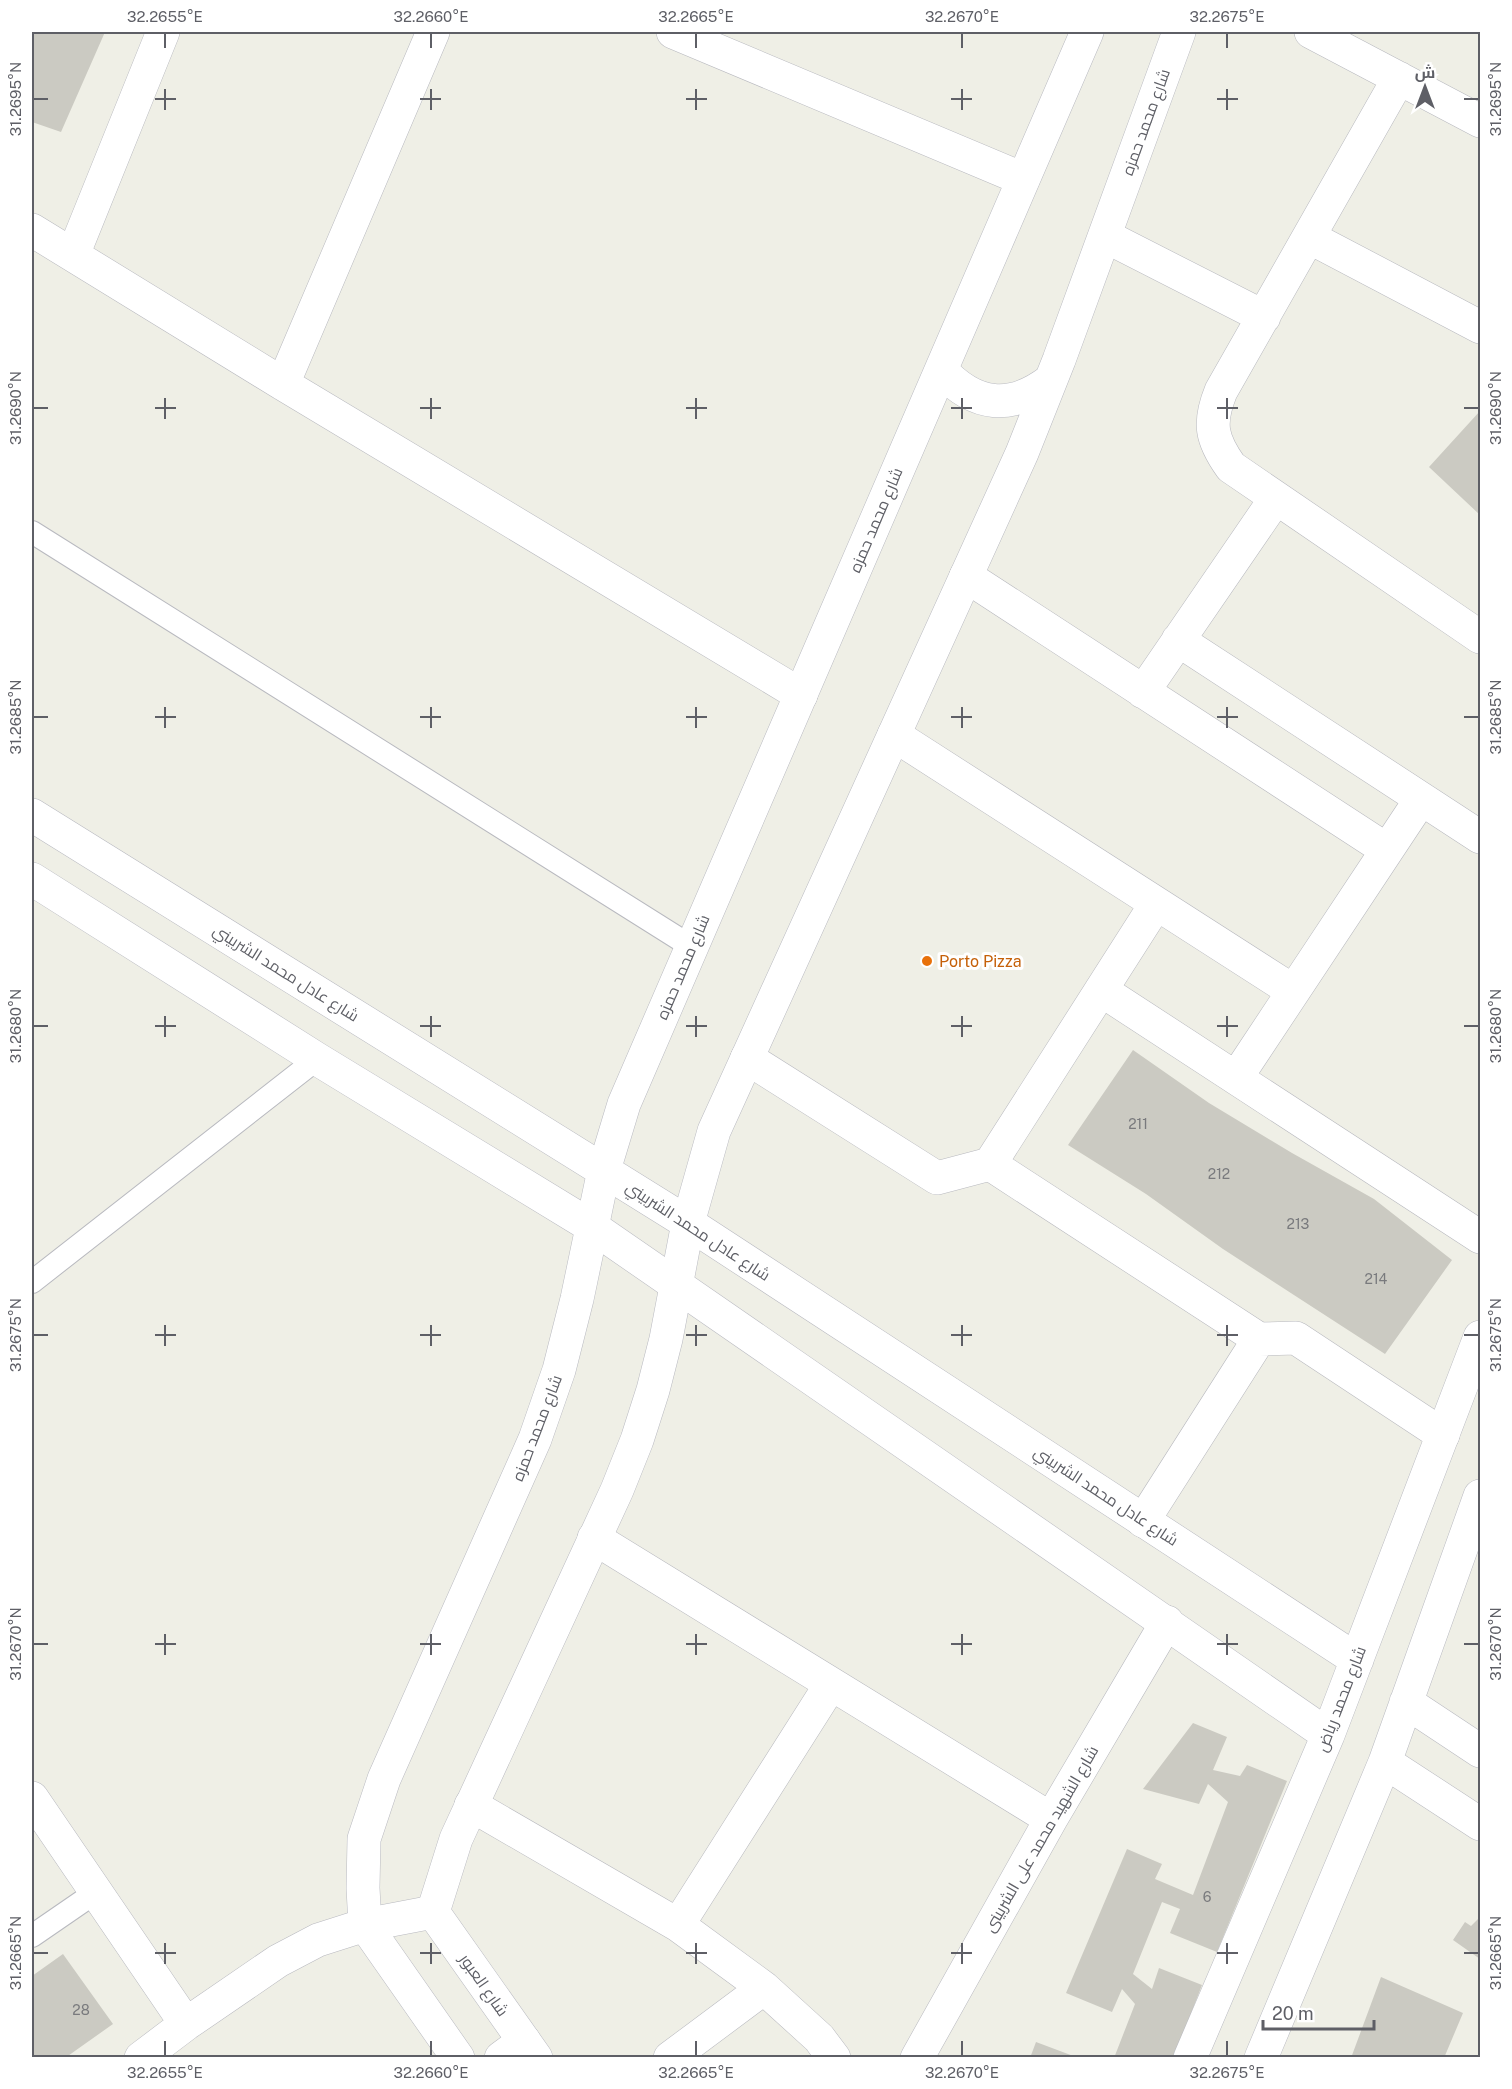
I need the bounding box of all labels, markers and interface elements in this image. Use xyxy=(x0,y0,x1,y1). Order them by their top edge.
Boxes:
text: 32.2655°E xyxy=(127,8,203,25)
text: 32.2660°E xyxy=(394,8,468,25)
text: 32.2665°E xyxy=(658,8,734,25)
text: 32.2670°E xyxy=(925,8,999,25)
text: 32.2675°E xyxy=(1190,8,1264,25)
north arrow xyxy=(1395,57,1455,117)
text: 31.2695°N xyxy=(7,62,24,136)
text: 31.2695°N xyxy=(1487,62,1504,136)
text: ش xyxy=(1415,63,1435,82)
street label: شارع محمد حمزه xyxy=(1118,66,1176,178)
text: 31.2690°N xyxy=(7,371,24,445)
text: 31.2690°N xyxy=(1487,371,1504,445)
street label: شارع محمد حمزه xyxy=(845,465,908,576)
text: 31.2685°N xyxy=(7,680,24,754)
text: 31.2685°N xyxy=(1487,680,1504,754)
street label: شارع محمد حمزه xyxy=(652,912,715,1023)
street label: شارع عادل محمد الشربيني xyxy=(207,920,362,1029)
place label: Porto Pizza xyxy=(939,952,1022,971)
marker: Porto Pizza xyxy=(920,954,934,968)
text: 31.2680°N xyxy=(7,989,24,1063)
text: 31.2680°N xyxy=(1487,989,1504,1063)
house number: 211 xyxy=(1128,1116,1148,1132)
house number: 212 xyxy=(1208,1166,1230,1182)
street label: شارع عادل محمد الشربيني xyxy=(620,1177,774,1288)
house number: 213 xyxy=(1287,1216,1310,1232)
house number: 214 xyxy=(1365,1271,1388,1287)
text: 31.2675°N xyxy=(7,1298,24,1372)
text: 31.2675°N xyxy=(1487,1298,1504,1372)
street label: شارع محمد حمزه xyxy=(508,1372,568,1484)
street label: شارع عادل محمد الشربيني xyxy=(1028,1442,1182,1553)
text: 31.2670°N xyxy=(7,1607,24,1681)
text: 31.2670°N xyxy=(1487,1607,1504,1681)
street label: شارع محمد رياض xyxy=(1312,1644,1372,1755)
street label: شارع الشهيد محمد على الشربينى xyxy=(980,1742,1104,1937)
house number: 6 xyxy=(1203,1889,1212,1905)
text: 31.2665°N xyxy=(7,1916,24,1990)
text: 31.2665°N xyxy=(1487,1916,1504,1990)
street label: شارع العبور xyxy=(453,1949,512,2021)
scale bar xyxy=(1263,1993,1374,2031)
house number: 28 xyxy=(72,2002,90,2018)
text: 20 m xyxy=(1272,2003,1314,2024)
text: 32.2655°E xyxy=(127,2064,203,2081)
text: 32.2660°E xyxy=(394,2064,468,2081)
text: 32.2665°E xyxy=(658,2064,734,2081)
text: 32.2670°E xyxy=(925,2064,999,2081)
text: 32.2675°E xyxy=(1190,2064,1264,2081)

